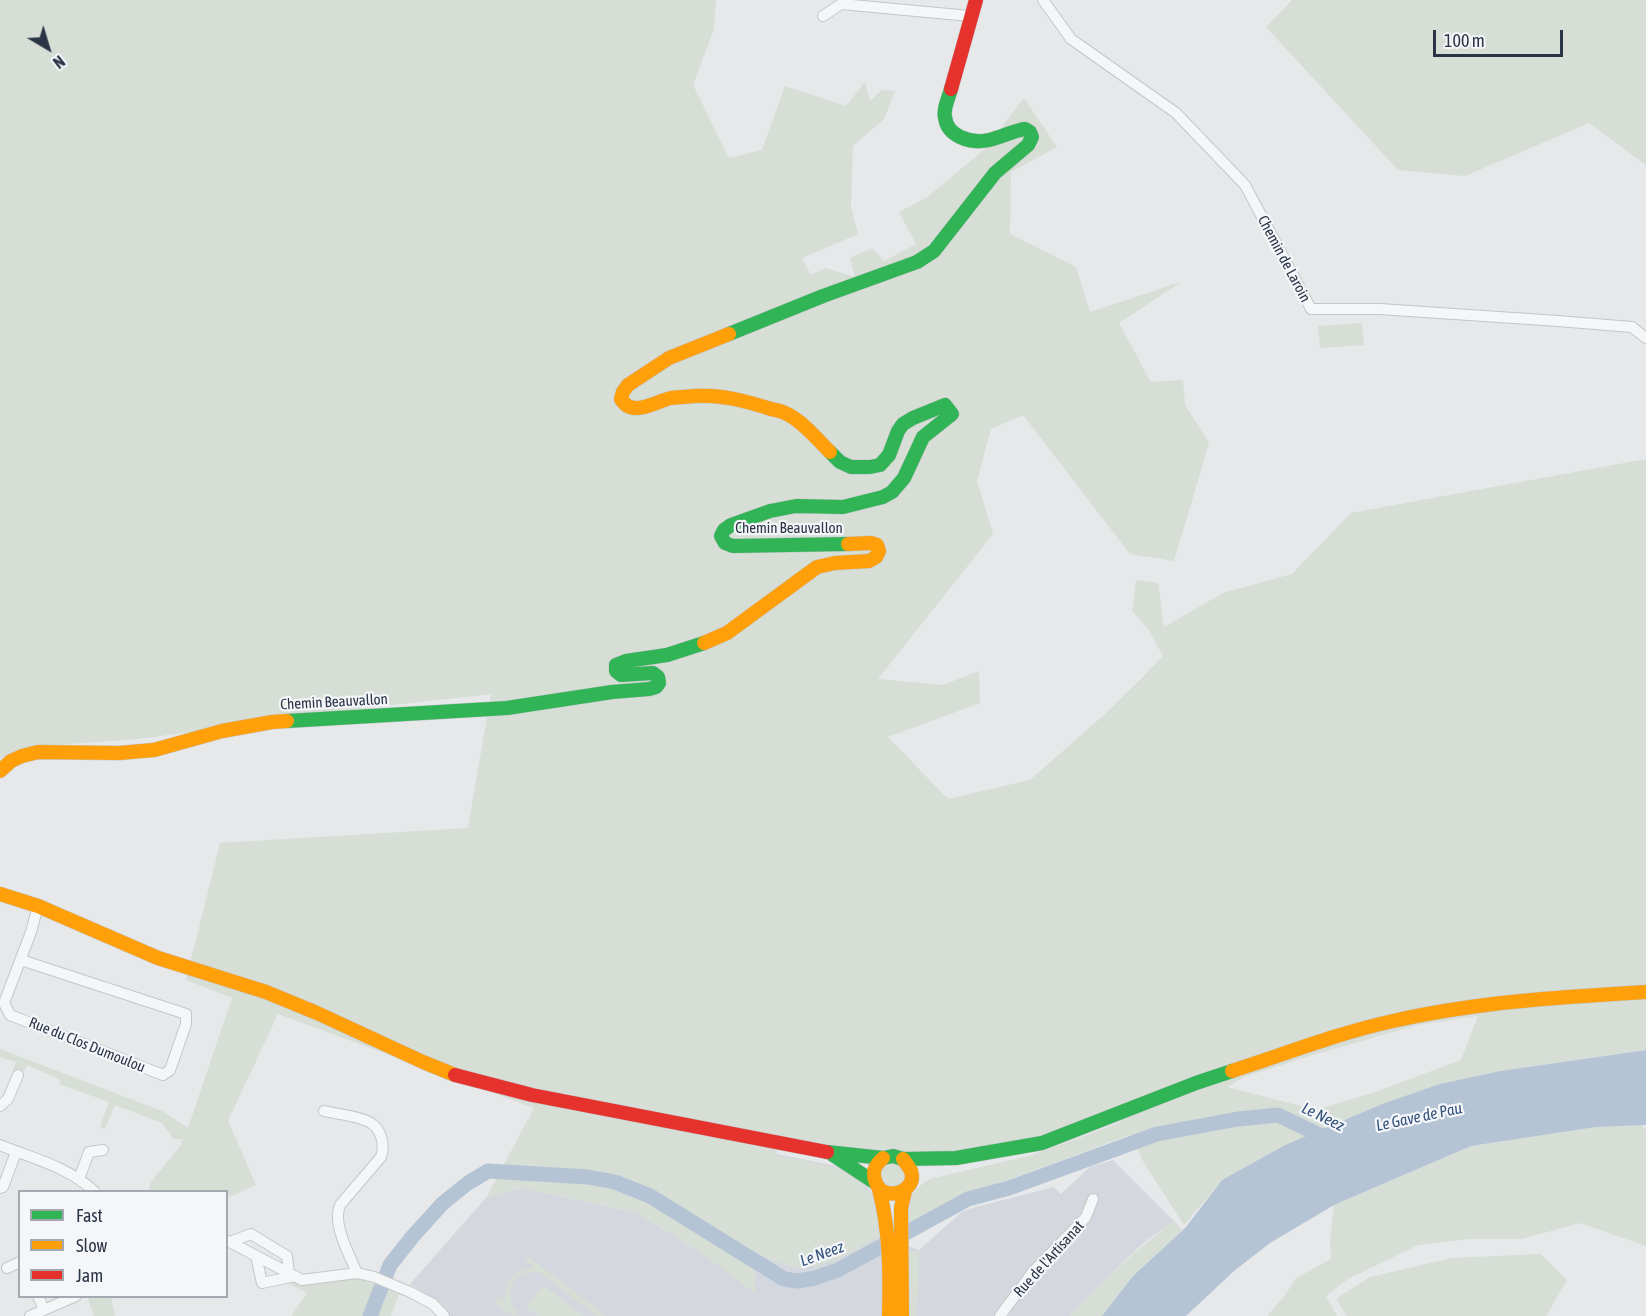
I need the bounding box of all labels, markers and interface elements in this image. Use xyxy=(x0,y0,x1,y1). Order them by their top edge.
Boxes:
north arrow xyxy=(18,18,78,78)
scale bar xyxy=(1436,18,1566,56)
text: 100 m xyxy=(1444,30,1485,51)
text: N xyxy=(50,52,68,72)
street label: Chemin de Laroin xyxy=(1254,213,1314,305)
street label: Chemin Beauvallon xyxy=(735,519,843,537)
street label: Chemin Beauvallon xyxy=(280,690,388,714)
street label: Rue du Clos Dumoulou xyxy=(26,1013,148,1077)
water label: Le Neez xyxy=(1299,1098,1347,1136)
water label: Le Gave de Pau xyxy=(1374,1099,1464,1135)
legend xyxy=(18,1190,228,1298)
text: Fast xyxy=(76,1205,103,1226)
street label: Rue de l'Artisanat xyxy=(1010,1217,1088,1301)
text: Slow xyxy=(76,1235,107,1256)
water label: Le Neez xyxy=(798,1237,846,1271)
text: Jam xyxy=(76,1265,103,1286)

